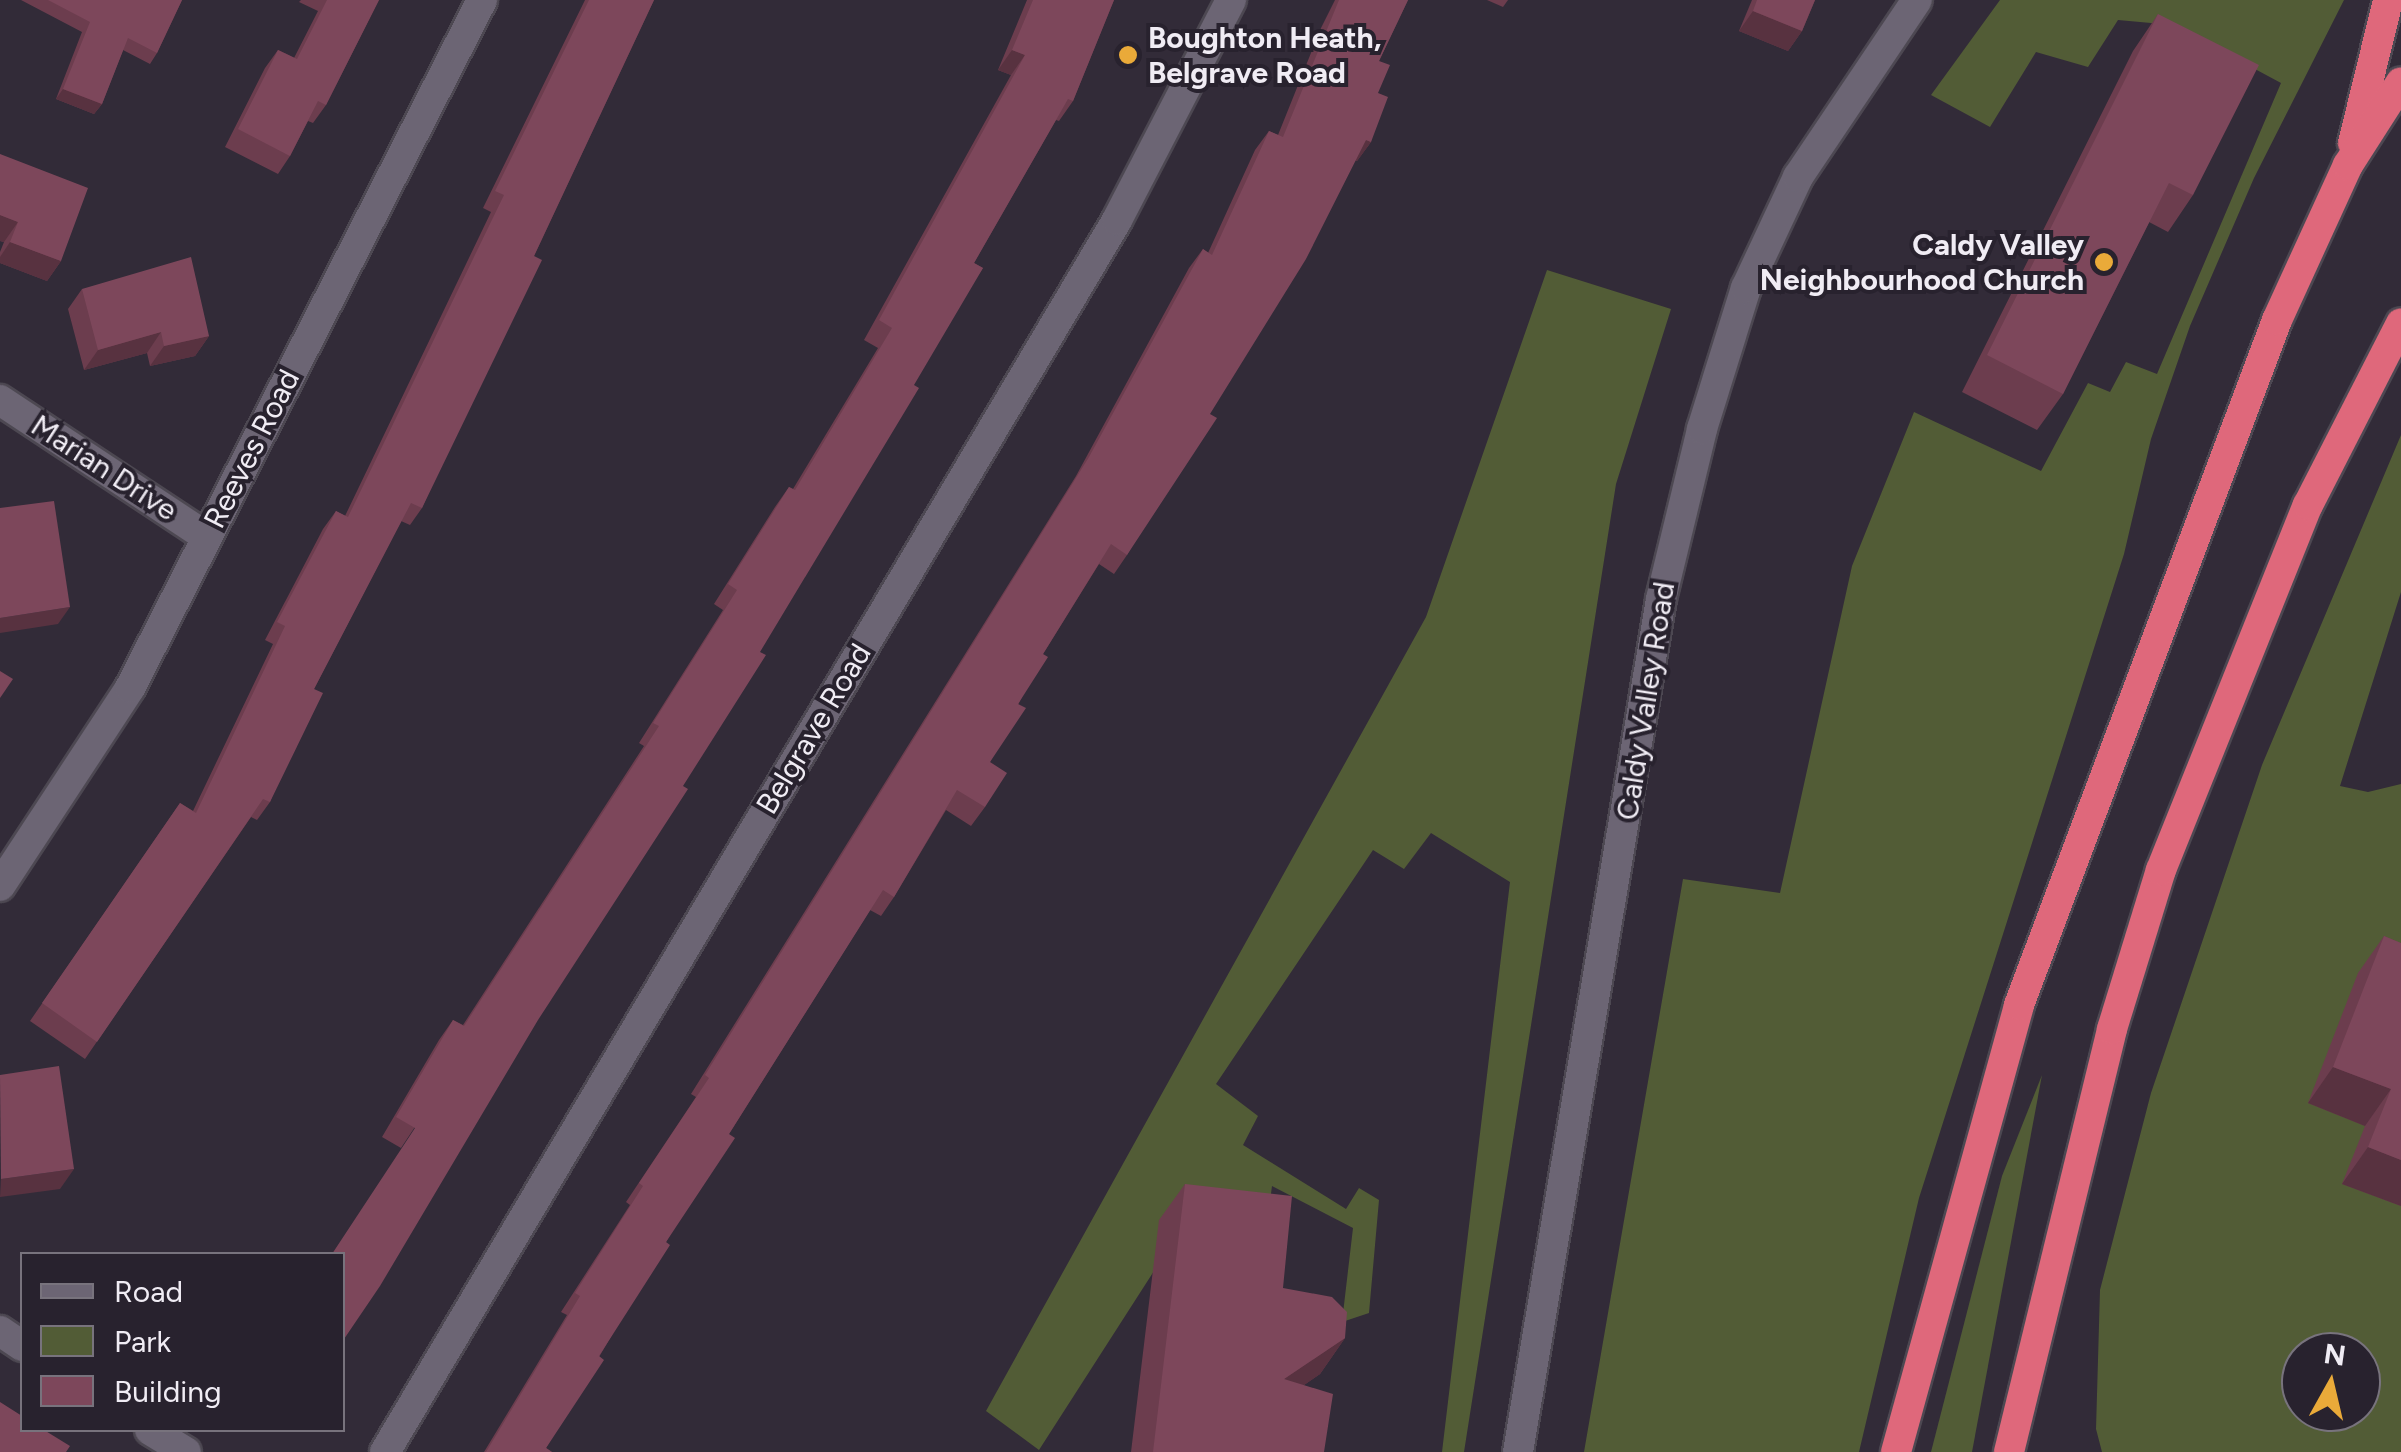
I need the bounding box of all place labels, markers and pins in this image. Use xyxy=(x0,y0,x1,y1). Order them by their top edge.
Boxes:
place label: Boughton Heath, Belgrave Road xyxy=(1148,20,1381,90)
marker: Boughton Heath, Belgrave Road xyxy=(1117,44,1139,66)
place label: Caldy Valley Neighbourhood Church xyxy=(1760,227,2084,298)
marker: Caldy Valley Neighbourhood Church xyxy=(2093,251,2115,273)

